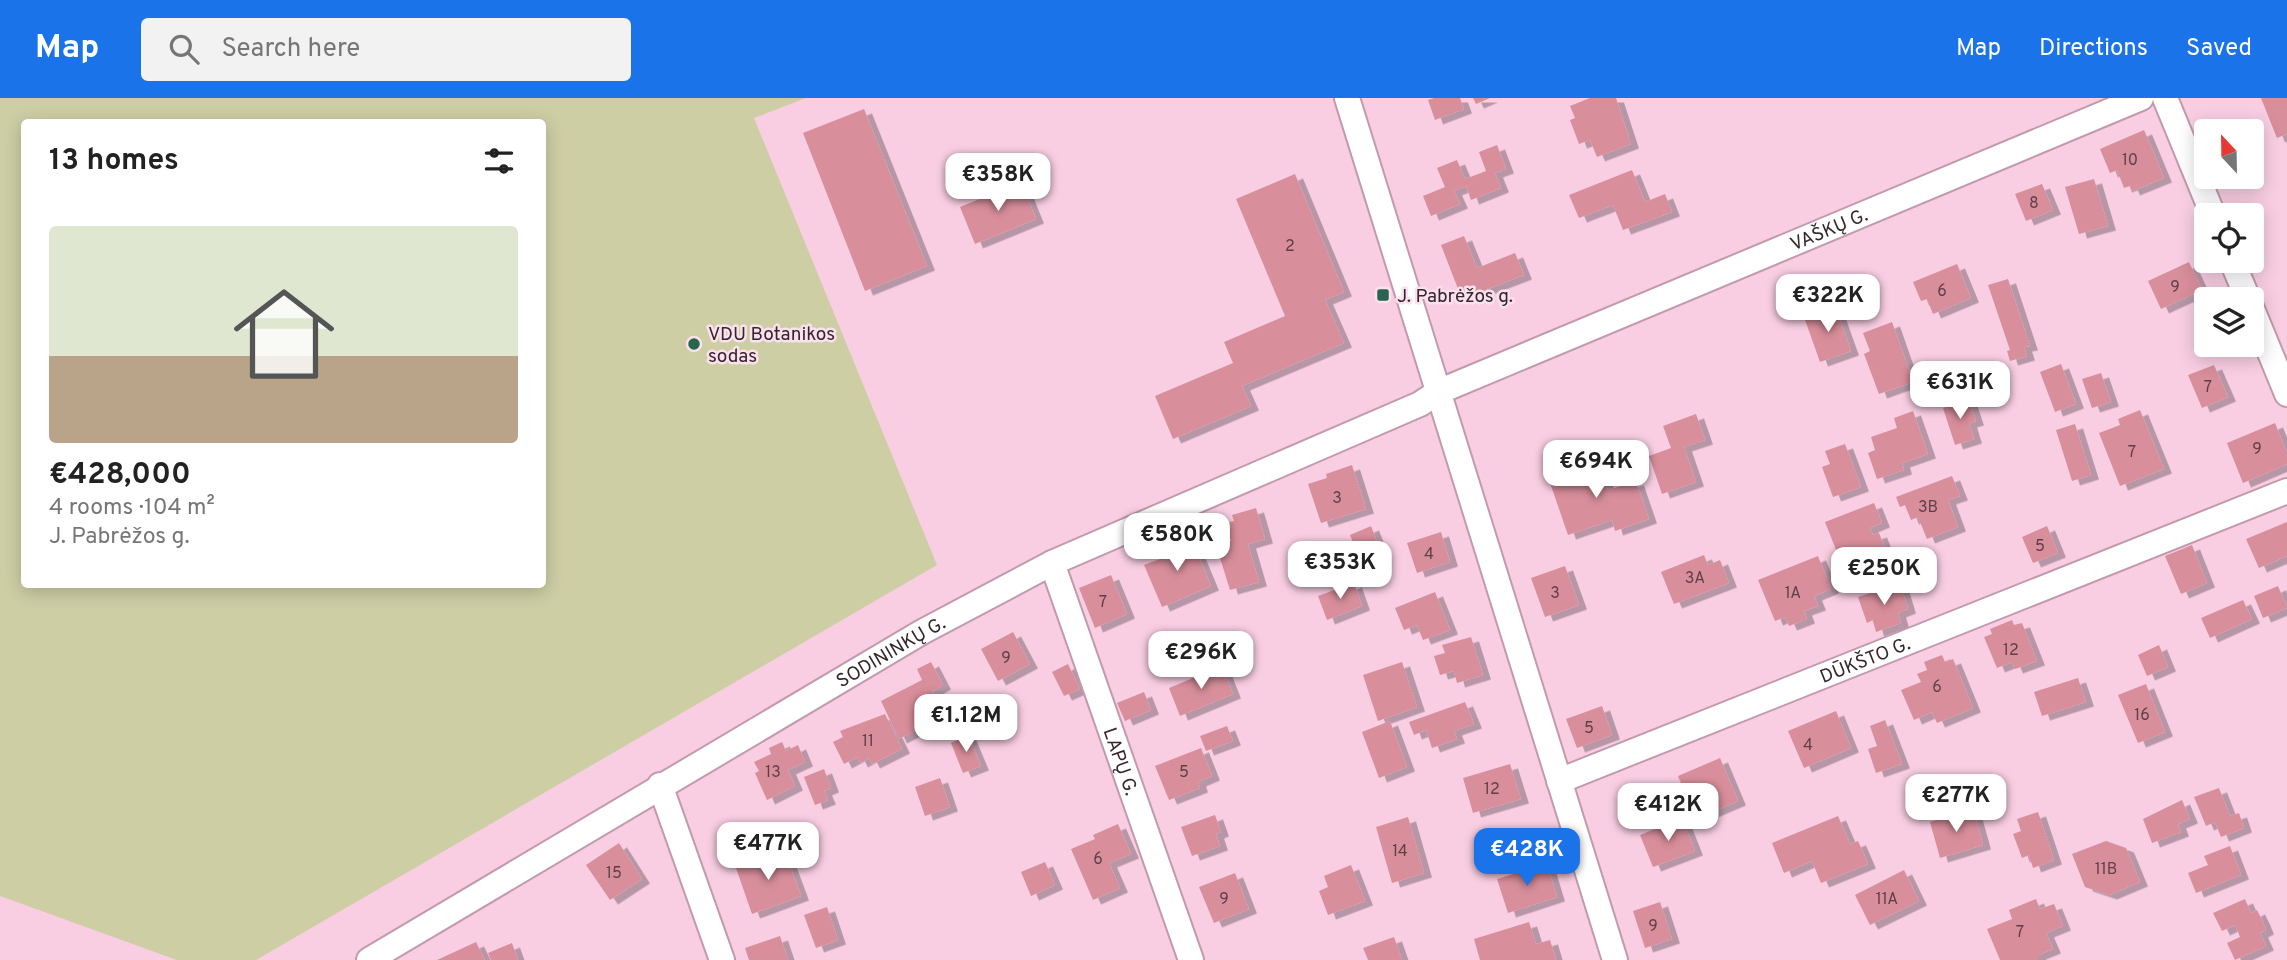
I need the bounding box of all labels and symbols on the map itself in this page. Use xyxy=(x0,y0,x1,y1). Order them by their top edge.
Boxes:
north arrow xyxy=(2194,119,2264,189)
house number: 10 xyxy=(2122,151,2138,171)
pin: €358K xyxy=(949,153,1047,213)
house number: 8 xyxy=(2029,194,2039,214)
street label: VAŠKŲ G. xyxy=(1787,204,1872,257)
house number: 2 xyxy=(1285,237,1295,257)
pin: €322K xyxy=(1779,274,1877,334)
house number: 9 xyxy=(2170,278,2180,298)
house number: 6 xyxy=(1937,282,1947,302)
place label: J. Pabrėžos g. xyxy=(1397,285,1513,309)
marker: J. Pabrėžos g. xyxy=(1375,287,1391,303)
place label: VDU Botanikos sodas xyxy=(708,323,835,369)
marker: VDU Botanikos sodas xyxy=(686,336,702,352)
pin: €631K xyxy=(1911,362,2009,421)
house number: 7 xyxy=(2204,378,2212,398)
pin: €694K xyxy=(1547,440,1645,500)
house number: 9 xyxy=(2252,440,2262,460)
house number: 7 xyxy=(2128,443,2136,463)
house number: 3 xyxy=(1332,489,1342,509)
house number: 3B xyxy=(1918,498,1938,518)
pin: €580K xyxy=(1128,514,1226,573)
house number: 5 xyxy=(2035,537,2045,557)
pin: €353K xyxy=(1291,542,1389,601)
house number: 4 xyxy=(1424,545,1434,565)
pin: €250K xyxy=(1835,547,1933,607)
house number: 3A xyxy=(1685,569,1705,589)
house number: 3 xyxy=(1550,584,1560,604)
house number: 1A xyxy=(1785,584,1801,604)
house number: 7 xyxy=(1099,593,1107,613)
street label: SODININKŲ G. xyxy=(832,612,950,694)
pin: €296K xyxy=(1152,632,1250,691)
street label: DŪKŠTO G. xyxy=(1817,632,1914,690)
house number: 12 xyxy=(2003,641,2019,661)
house number: 9 xyxy=(1001,649,1011,669)
house number: 6 xyxy=(1932,678,1942,698)
pin: €1.12M xyxy=(909,694,1023,754)
house number: 16 xyxy=(2134,706,2150,726)
house number: 5 xyxy=(1584,719,1594,739)
street label: LAPŲ G. xyxy=(1097,725,1142,799)
house number: 11 xyxy=(862,732,874,752)
house number: 4 xyxy=(1803,736,1813,756)
house number: 13 xyxy=(765,763,781,783)
house number: 5 xyxy=(1179,763,1189,783)
pin: €277K xyxy=(1907,774,2005,834)
house number: 12 xyxy=(1484,780,1500,800)
pin: €412K xyxy=(1619,784,1717,843)
pin: €477K xyxy=(719,822,817,882)
pin: €428K xyxy=(1478,828,1576,888)
house number: 14 xyxy=(1392,842,1408,862)
house number: 6 xyxy=(1093,850,1103,870)
house number: 11B xyxy=(2095,860,2117,880)
house number: 15 xyxy=(606,864,622,884)
house number: 9 xyxy=(1219,890,1229,910)
house number: 11A xyxy=(1876,890,1898,910)
house number: 9 xyxy=(1648,917,1658,937)
house number: 7 xyxy=(2016,923,2024,943)

